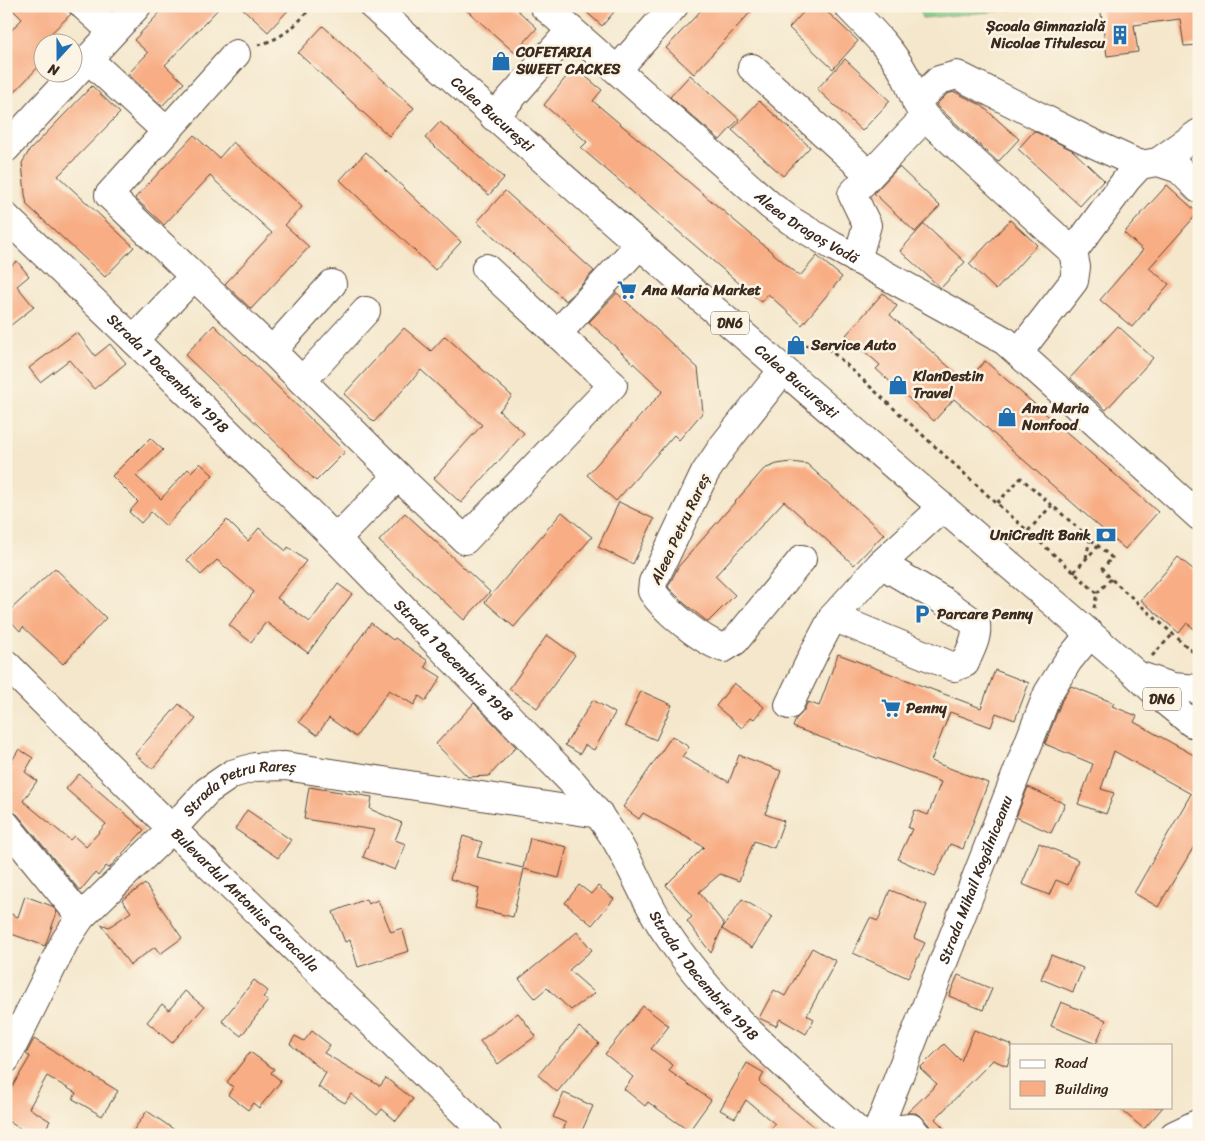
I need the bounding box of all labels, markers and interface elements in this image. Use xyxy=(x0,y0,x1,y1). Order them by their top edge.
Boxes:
place label: Școala Gimnazială Nicolae Titulescu xyxy=(985,13,1106,56)
building icon: Școala Gimnazială Nicolae Titulescu xyxy=(1109,24,1131,46)
north arrow xyxy=(32,32,82,82)
place label: COFETARIA SWEET CACKES xyxy=(515,39,621,82)
shop icon: COFETARIA SWEET CACKES xyxy=(490,50,512,72)
text: N xyxy=(44,56,63,83)
street label: Calea București xyxy=(445,69,541,159)
street label: Aleea Dragoș Vodă xyxy=(748,183,864,271)
place label: Ana Maria Market xyxy=(641,277,762,303)
supermarket icon: Ana Maria Market xyxy=(616,279,638,301)
street label: Strada 1 Decembrie 1918 xyxy=(100,307,235,440)
road number: DN6 xyxy=(711,312,749,334)
place label: Service Auto xyxy=(810,332,896,358)
shop icon: Service Auto xyxy=(785,334,807,356)
street label: Calea București xyxy=(749,337,845,426)
place label: KlanDestin Travel xyxy=(912,363,985,406)
shop icon: KlanDestin Travel xyxy=(887,374,909,396)
place label: Ana Maria Nonfood xyxy=(1021,395,1089,438)
shop icon: Ana Maria Nonfood xyxy=(996,406,1018,428)
street label: Aleea Petru Rareș xyxy=(642,469,717,590)
place label: UniCredit Bank xyxy=(990,522,1091,548)
bank icon: UniCredit Bank xyxy=(1095,524,1117,546)
street label: Strada 1 Decembrie 1918 xyxy=(388,593,520,728)
place label: Parcare Penny xyxy=(937,601,1033,627)
parking icon: Parcare Penny xyxy=(911,603,933,625)
road number: DN6 xyxy=(1143,688,1181,711)
place label: Penny xyxy=(906,695,947,721)
supermarket icon: Penny xyxy=(880,697,902,719)
street label: Strada Petru Rareș xyxy=(176,753,298,823)
street label: Strada Mihail Kogălniceanu xyxy=(931,791,1020,968)
street label: Bulevardul Antonius Caracalla xyxy=(165,822,326,979)
street label: Strada 1 Decembrie 1918 xyxy=(642,905,765,1047)
legend xyxy=(1010,1044,1172,1108)
text: Road xyxy=(1055,1050,1088,1076)
text: Building xyxy=(1055,1076,1109,1102)

